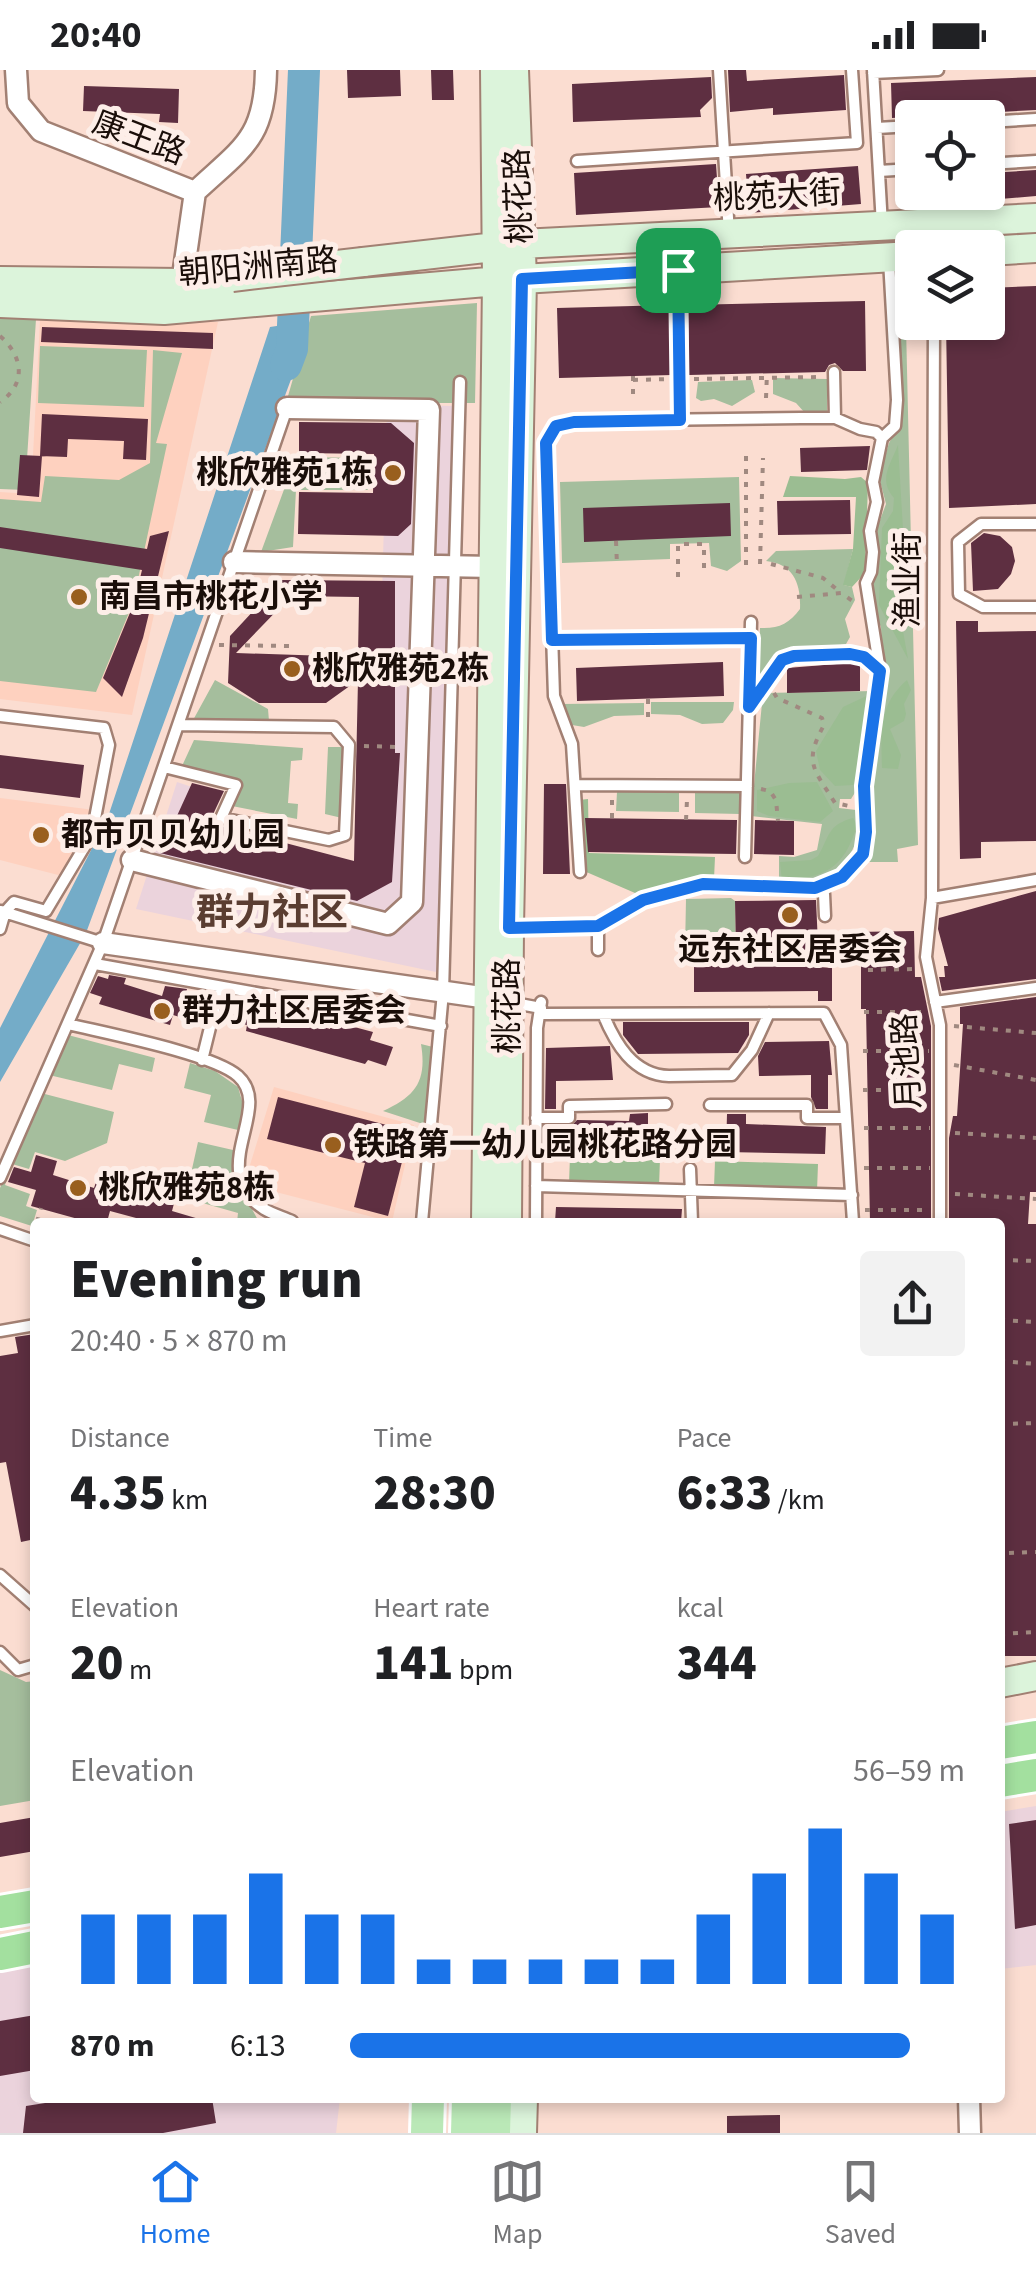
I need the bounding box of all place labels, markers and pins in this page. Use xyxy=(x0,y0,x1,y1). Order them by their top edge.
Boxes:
pin xyxy=(636,228,721,313)
place label: 桃欣雅苑1栋 xyxy=(196,450,373,496)
marker: 桃欣雅苑1栋 xyxy=(382,462,404,484)
place label: 南昌市桃花小学 xyxy=(99,574,323,620)
marker: 南昌市桃花小学 xyxy=(68,586,90,608)
place label: 桃欣雅苑2栋 xyxy=(312,646,489,692)
marker: 桃欣雅苑2栋 xyxy=(281,658,303,680)
place label: 都市贝贝幼儿园 xyxy=(61,812,285,858)
marker: 都市贝贝幼儿园 xyxy=(30,824,52,846)
marker: 远东社区居委会 xyxy=(779,904,801,926)
place label: 远东社区居委会 xyxy=(678,927,902,973)
place label: 群力社区居委会 xyxy=(182,988,406,1034)
marker: 群力社区居委会 xyxy=(151,1000,173,1022)
place label: 铁路第一幼儿园桃花路分园 xyxy=(353,1122,737,1168)
marker: 铁路第一幼儿园桃花路分园 xyxy=(322,1134,344,1156)
place label: 桃欣雅苑8栋 xyxy=(98,1165,275,1211)
marker: 桃欣雅苑8栋 xyxy=(67,1177,89,1199)

